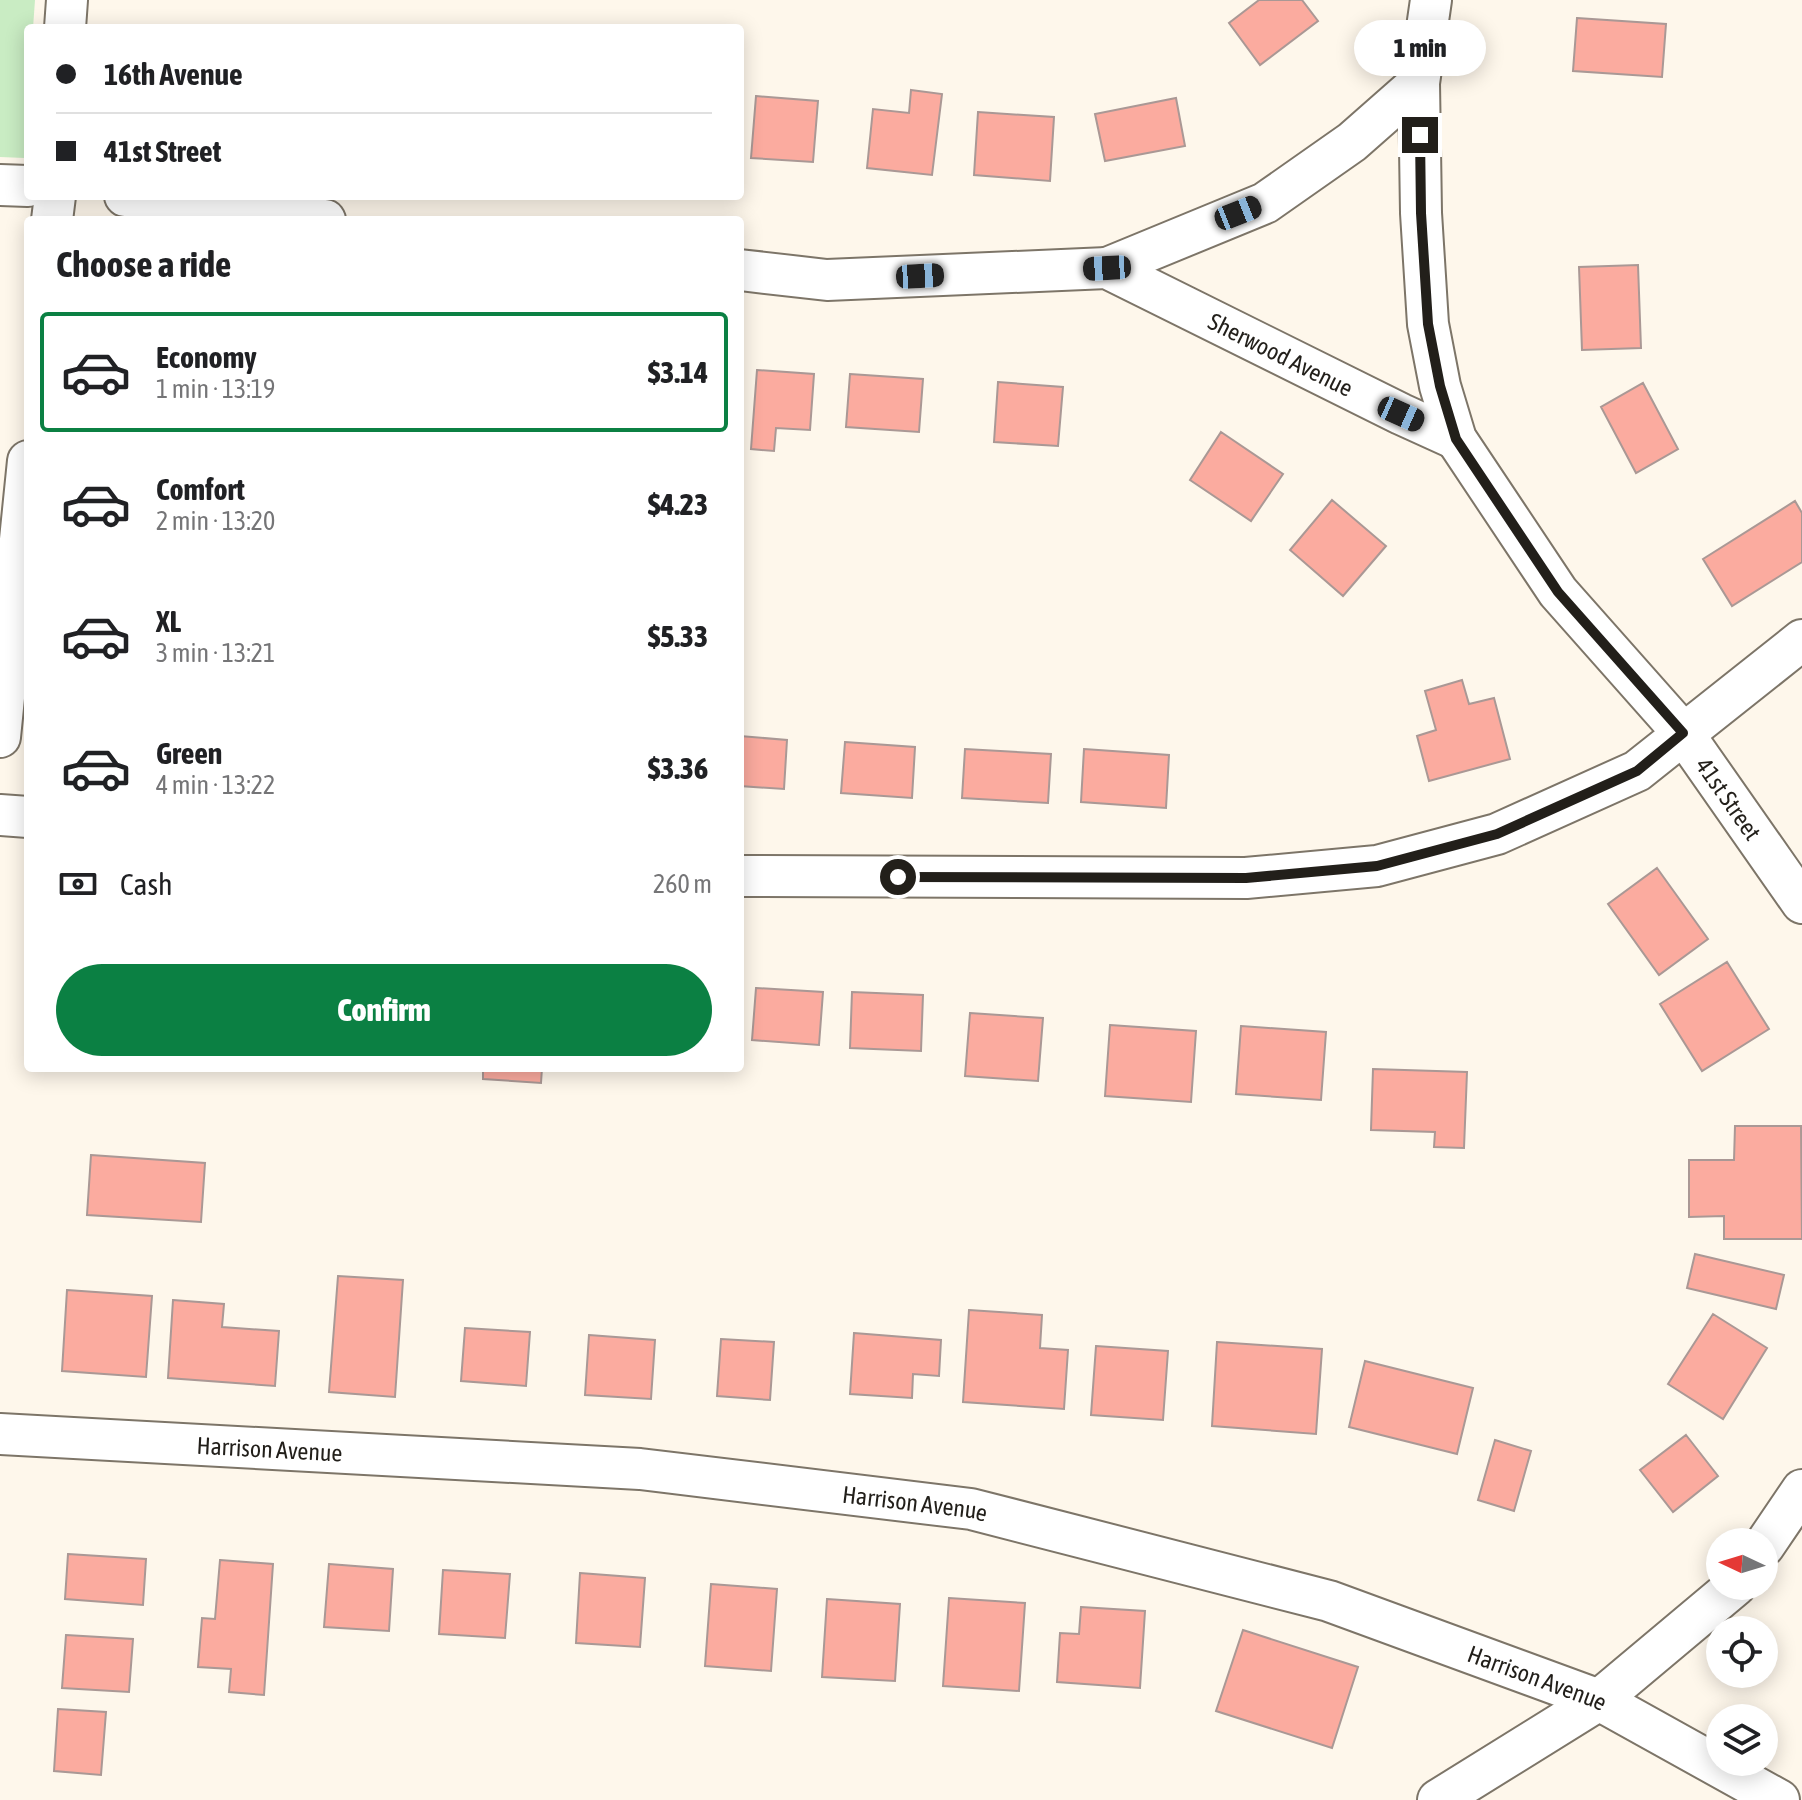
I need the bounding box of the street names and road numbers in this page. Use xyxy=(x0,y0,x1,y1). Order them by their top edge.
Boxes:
street label: Sherwood Avenue xyxy=(1204,307,1357,401)
street label: 41st Street xyxy=(1691,752,1767,845)
street label: Harrison Avenue xyxy=(196,1431,343,1466)
street label: Harrison Avenue xyxy=(841,1480,990,1526)
street label: Harrison Avenue xyxy=(1464,1640,1612,1715)

